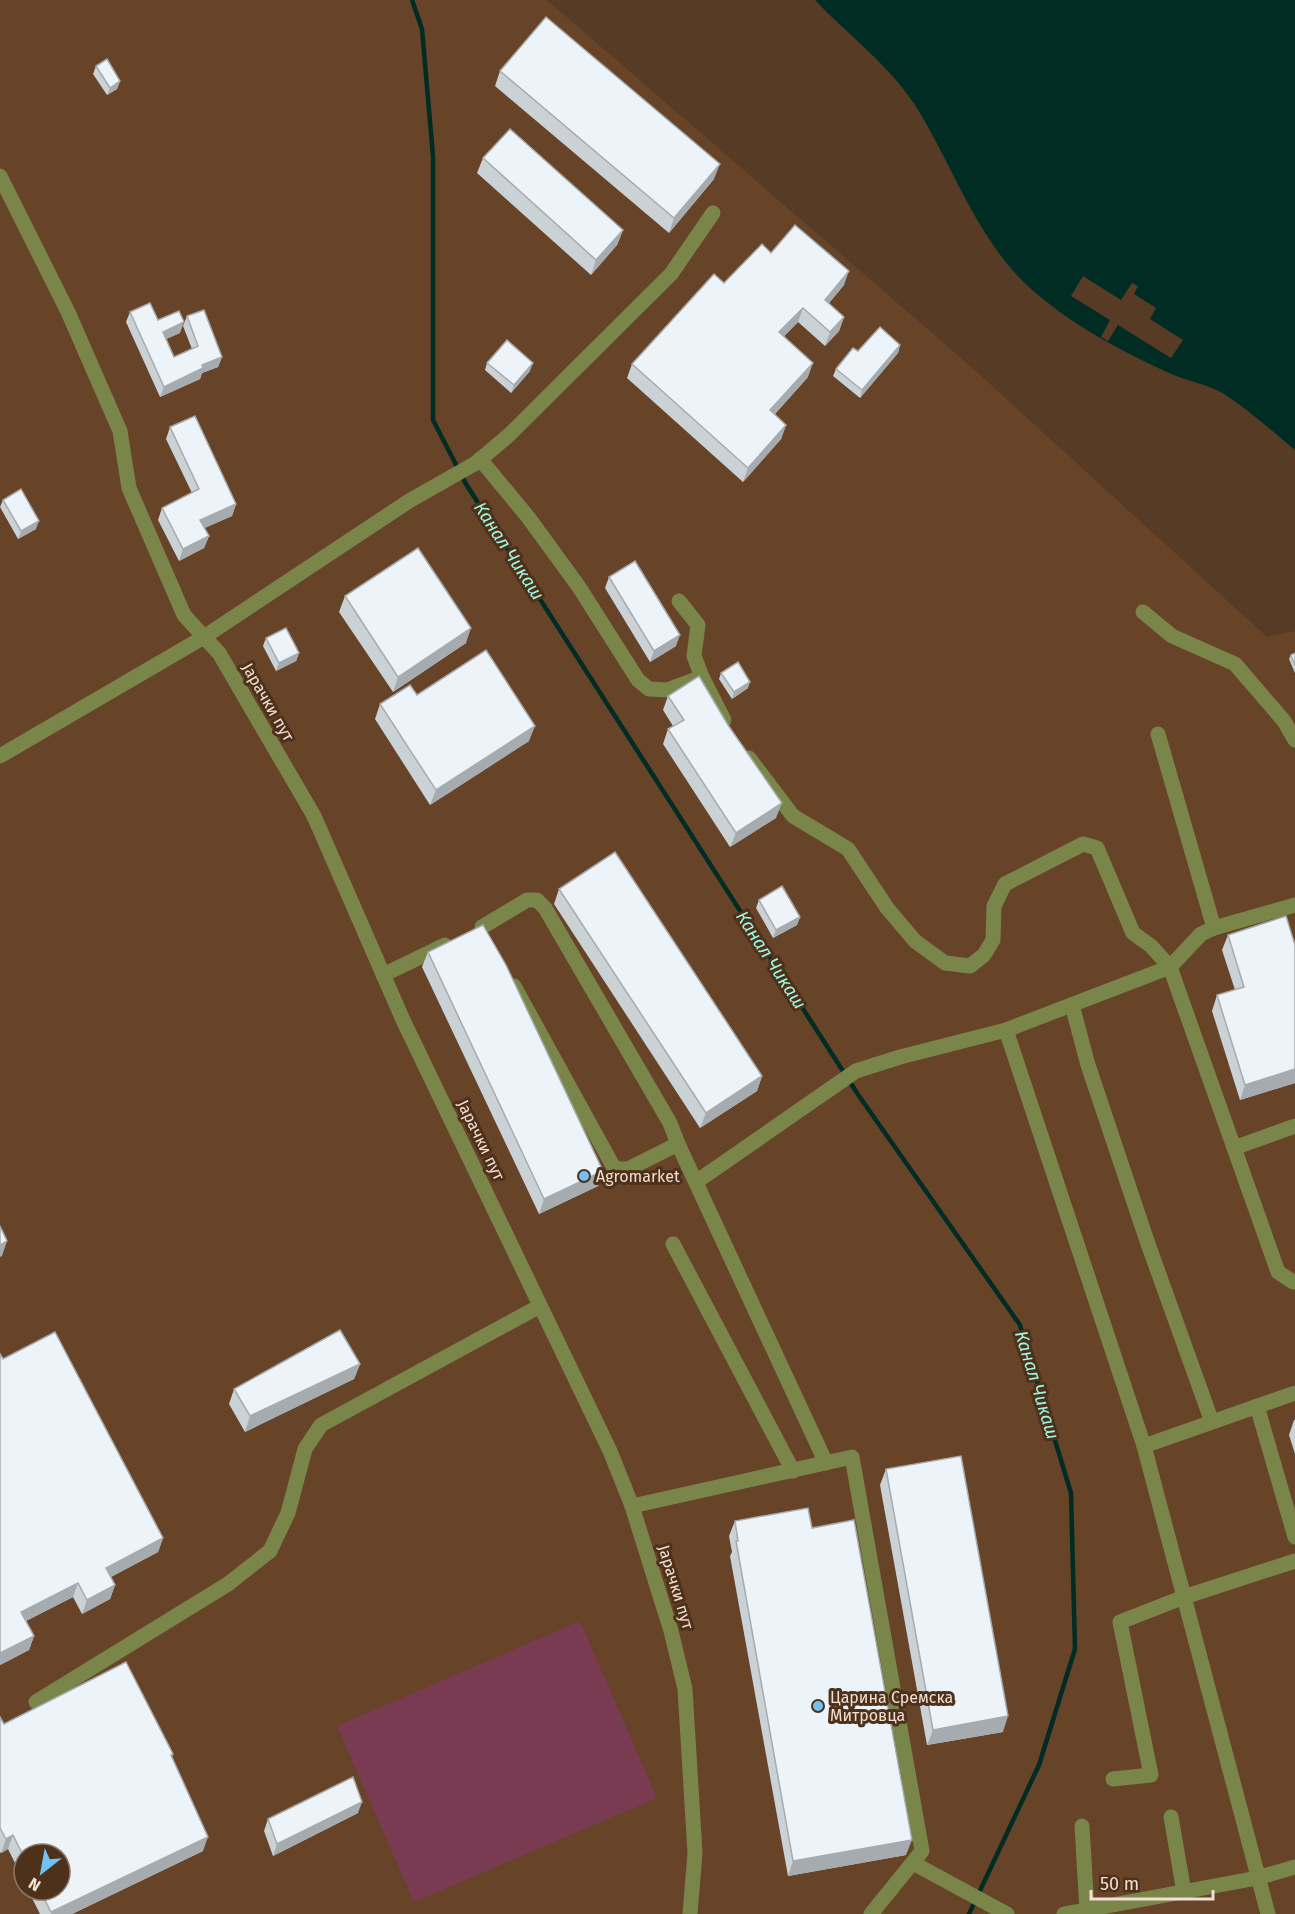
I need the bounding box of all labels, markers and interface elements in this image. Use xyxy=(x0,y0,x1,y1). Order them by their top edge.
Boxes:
water label: Канал Чикаш xyxy=(469,498,549,604)
street label: Јарачки пут xyxy=(238,660,298,745)
water label: Канал Чикаш xyxy=(731,907,811,1013)
street label: Јарачки пут xyxy=(453,1097,509,1184)
place label: Agromarket xyxy=(596,1167,680,1186)
marker: Agromarket xyxy=(577,1169,591,1183)
water label: Канал Чикаш xyxy=(1010,1328,1064,1442)
street label: Јарачки пут xyxy=(654,1543,698,1632)
place label: Царина Сремска Митровца xyxy=(830,1688,953,1725)
marker: Царина Сремска Митровца xyxy=(811,1699,825,1713)
north arrow xyxy=(12,1842,72,1902)
scale bar xyxy=(1091,1863,1212,1901)
text: 50 m xyxy=(1100,1873,1139,1895)
text: N xyxy=(25,1874,44,1895)

